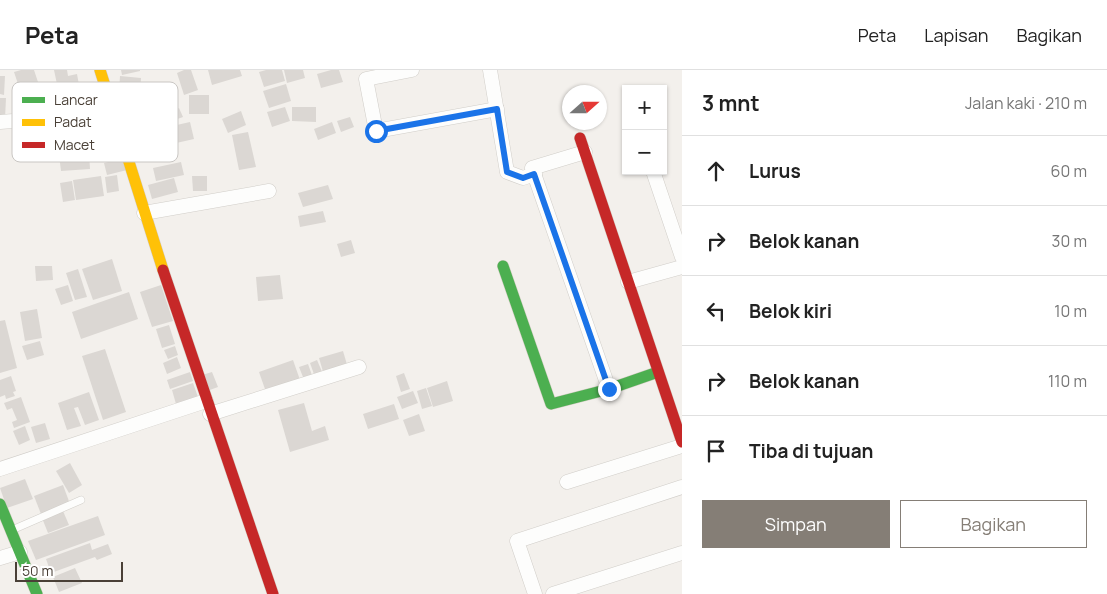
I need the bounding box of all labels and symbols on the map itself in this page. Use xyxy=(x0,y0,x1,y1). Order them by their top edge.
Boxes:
legend xyxy=(12,82,178,162)
north arrow xyxy=(562,85,607,130)
text: Lancar xyxy=(54,90,98,109)
text: Padat xyxy=(54,112,92,131)
route start xyxy=(365,120,388,143)
text: Macet xyxy=(54,135,95,154)
route end xyxy=(598,378,621,401)
scale bar xyxy=(15,559,122,582)

